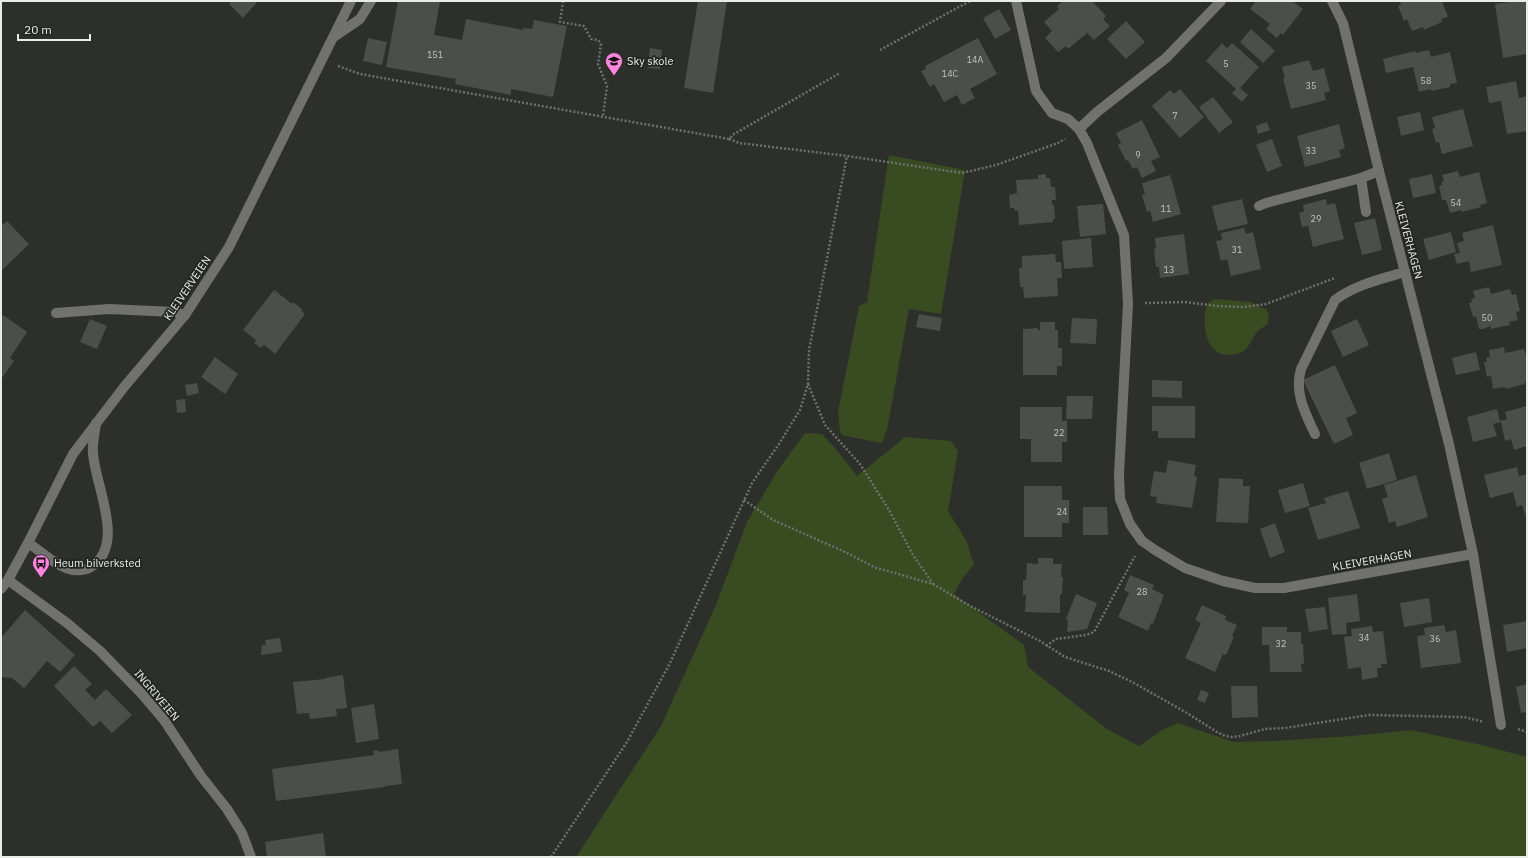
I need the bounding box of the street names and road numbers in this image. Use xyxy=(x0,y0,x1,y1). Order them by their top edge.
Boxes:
street label: KLEIVERHAGEN xyxy=(1392,200,1426,280)
street label: KLEIVERVEIEN xyxy=(160,253,214,323)
street label: KLEIVERHAGEN xyxy=(1331,546,1413,574)
street label: INGRIVEIEN xyxy=(131,666,183,724)

